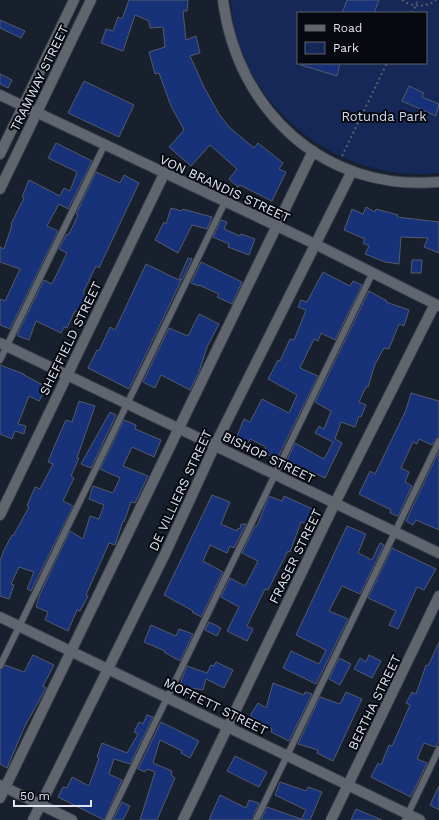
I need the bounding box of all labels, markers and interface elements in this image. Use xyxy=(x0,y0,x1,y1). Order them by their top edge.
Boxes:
legend xyxy=(297,12,427,64)
text: Road xyxy=(333,21,362,35)
street label: TRAMWAY STREET xyxy=(7,23,72,134)
text: Park xyxy=(333,41,359,55)
park label: Rotunda Park xyxy=(341,109,427,124)
street label: VON BRANDIS STREET xyxy=(157,152,292,225)
street label: SHEFFIELD STREET xyxy=(36,279,105,398)
street label: DE VILLIERS STREET xyxy=(146,427,215,553)
street label: BISHOP STREET xyxy=(220,429,318,486)
street label: FRASER STREET xyxy=(266,506,325,606)
street label: BERTHA STREET xyxy=(345,652,404,752)
street label: MOFFETT STREET xyxy=(161,675,270,738)
scale bar xyxy=(14,782,91,808)
text: 50 m xyxy=(20,789,50,803)

